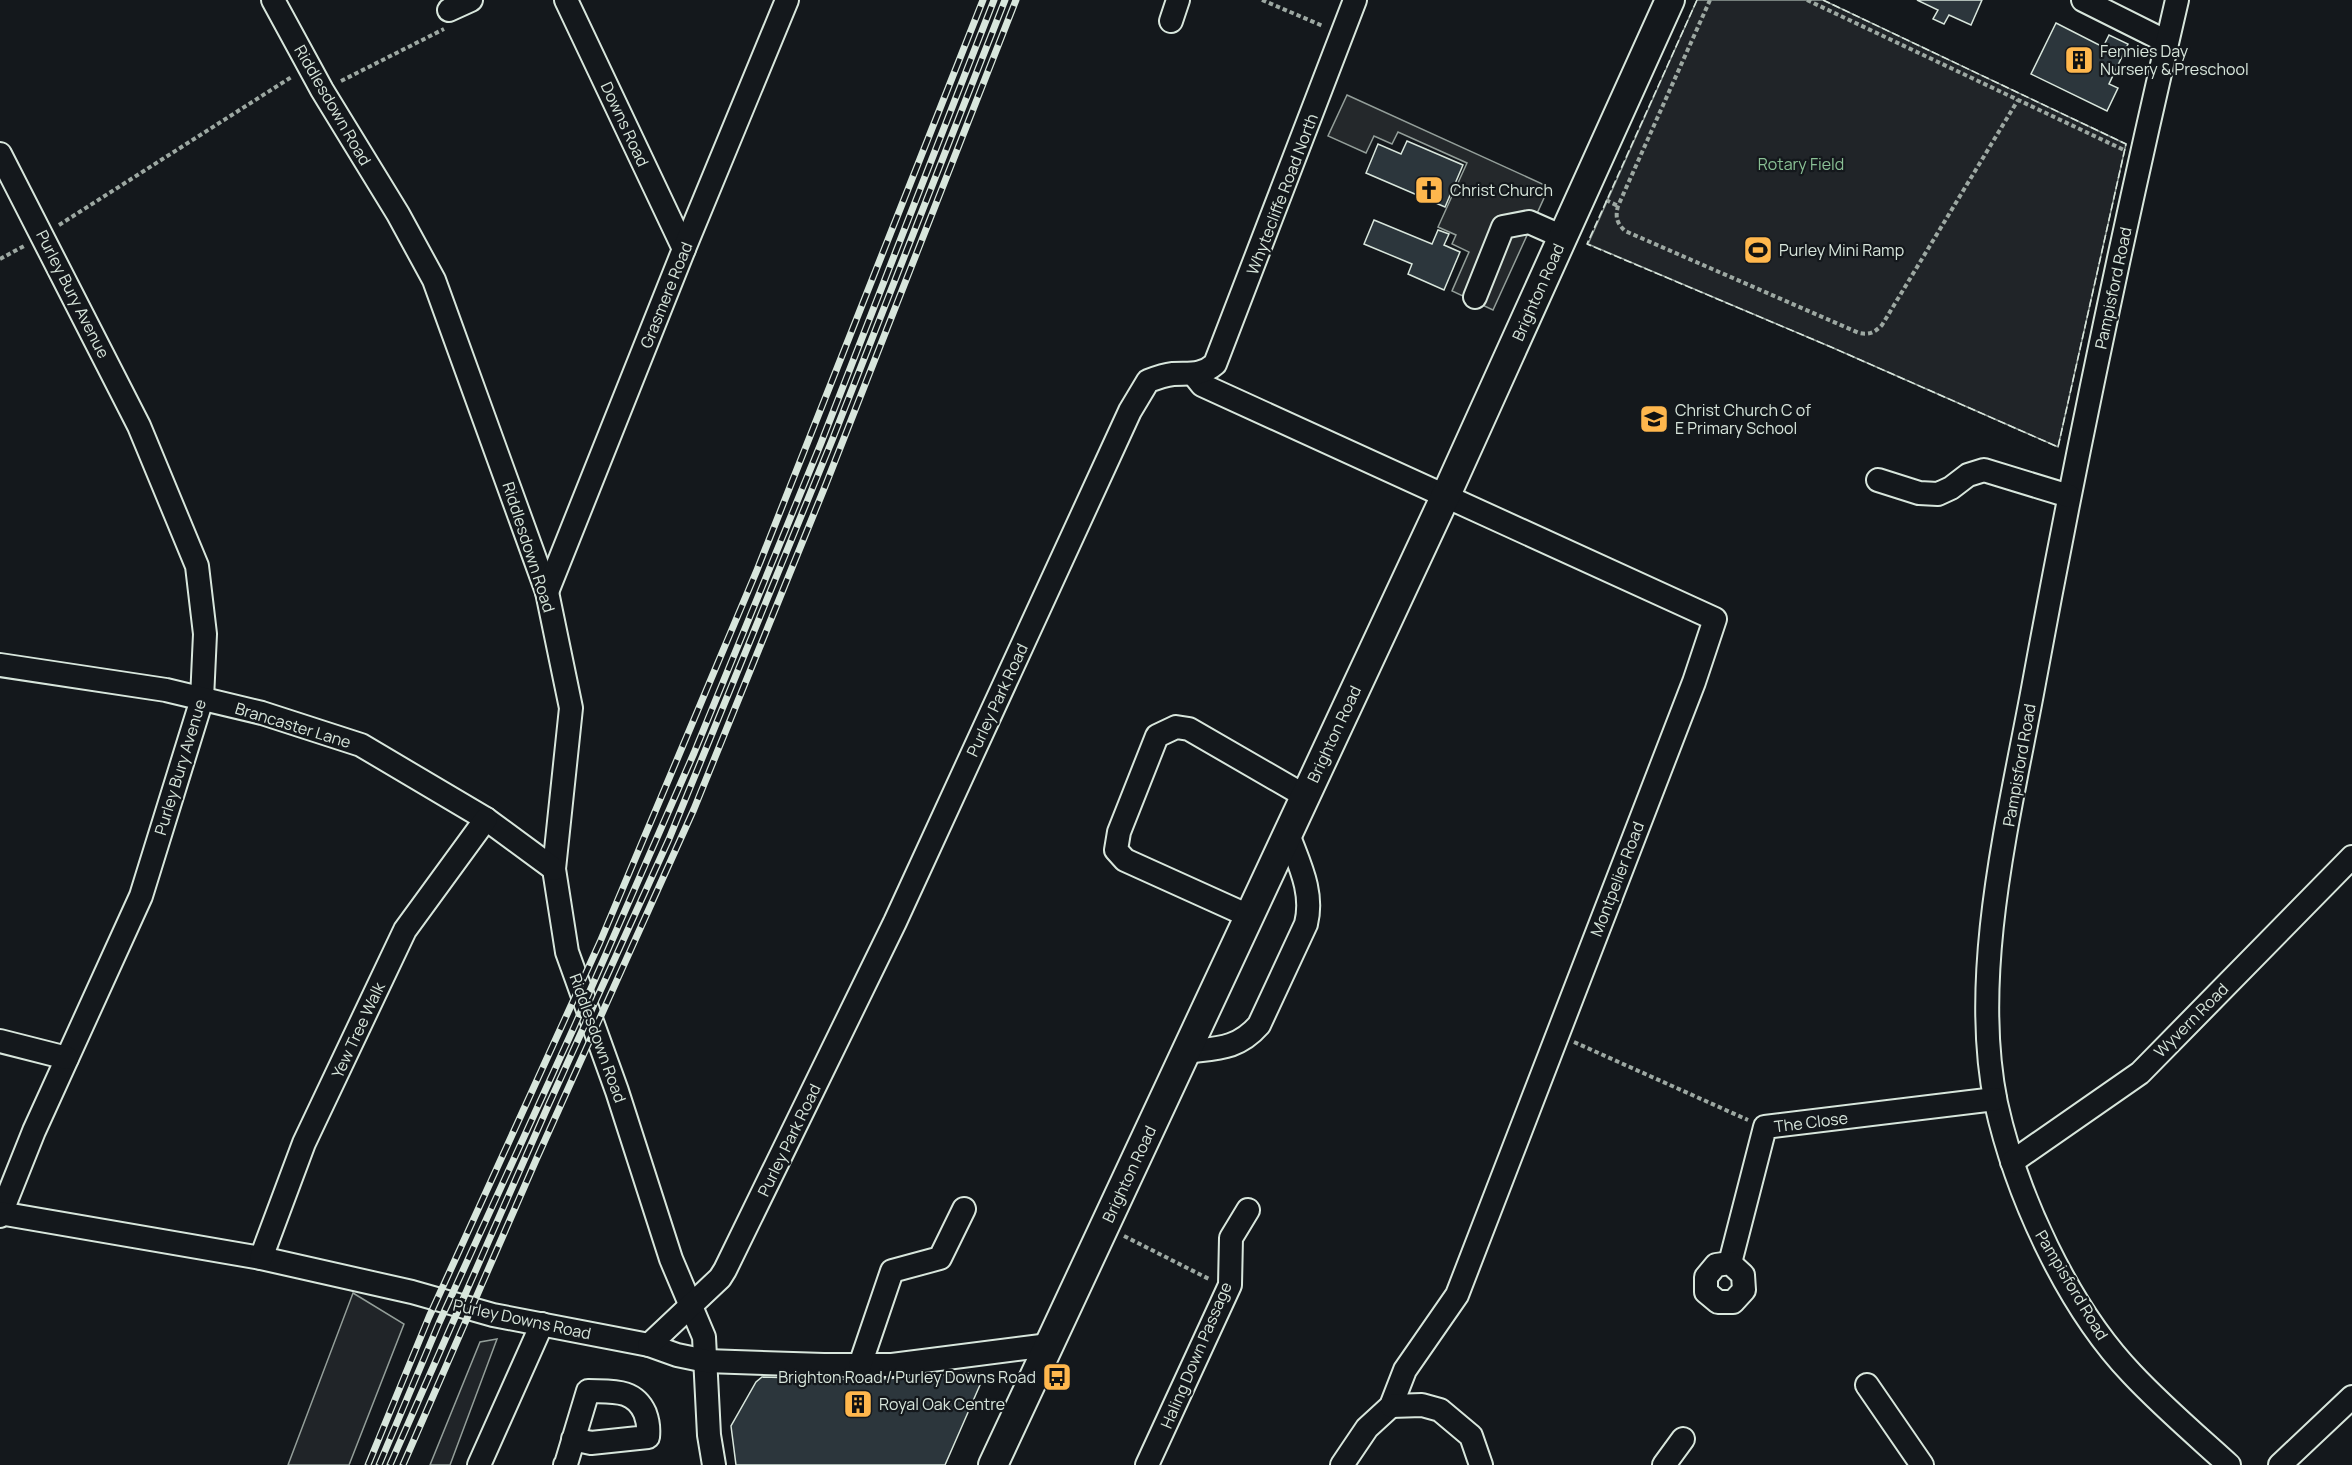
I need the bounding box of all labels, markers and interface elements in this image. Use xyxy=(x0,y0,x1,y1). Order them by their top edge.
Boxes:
place label: Fennies Day Nursery & Preschool xyxy=(2100,40,2249,80)
street label: Riddlesdown Road xyxy=(290,41,376,169)
building icon: Fennies Day Nursery & Preschool xyxy=(2063,44,2095,76)
street label: Downs Road xyxy=(596,78,654,170)
street label: Whytecliffe Road North xyxy=(1241,110,1323,278)
park label: Rotary Field xyxy=(1758,153,1844,175)
church icon: Christ Church xyxy=(1413,174,1445,206)
place label: Christ Church xyxy=(1450,179,1553,201)
street label: Pampisford Road xyxy=(2089,225,2137,351)
street label: Purley Bury Avenue xyxy=(31,226,115,362)
sports icon: Purley Mini Ramp xyxy=(1742,234,1774,266)
street label: Grasmere Road xyxy=(635,239,697,351)
place label: Purley Mini Ramp xyxy=(1779,239,1904,261)
street label: Brighton Road xyxy=(1507,240,1569,344)
place label: Christ Church C of E Primary School xyxy=(1675,399,1811,439)
school or university icon: Christ Church C of E Primary School xyxy=(1638,403,1670,435)
street label: Riddlesdown Road xyxy=(498,479,560,615)
street label: Purley Park Road xyxy=(961,640,1033,760)
street label: Brighton Road xyxy=(1302,682,1366,786)
street label: Purley Bury Avenue xyxy=(149,696,211,838)
street label: Brancaster Lane xyxy=(232,697,354,753)
street label: Pampisford Road xyxy=(1997,702,2041,828)
street label: Montpelier Road xyxy=(1585,818,1649,940)
street label: Riddlesdown Road xyxy=(564,970,632,1106)
street label: Yew Tree Walk xyxy=(326,978,390,1081)
street label: Wyvern Road xyxy=(2149,978,2233,1062)
street label: Purley Park Road xyxy=(752,1080,826,1200)
street label: The Close xyxy=(1773,1107,1849,1137)
street label: Brighton Road xyxy=(1097,1122,1161,1226)
street label: Pampisford Road xyxy=(2031,1226,2113,1344)
street label: Haling Down Passage xyxy=(1155,1278,1237,1432)
street label: Purley Downs Road xyxy=(451,1294,593,1344)
bus stop icon: Brighton Road / Purley Downs Road xyxy=(1041,1361,1073,1393)
place label: Brighton Road / Purley Downs Road xyxy=(778,1366,1036,1388)
building icon: Royal Oak Centre xyxy=(842,1388,874,1420)
place label: Royal Oak Centre xyxy=(879,1393,1005,1415)

